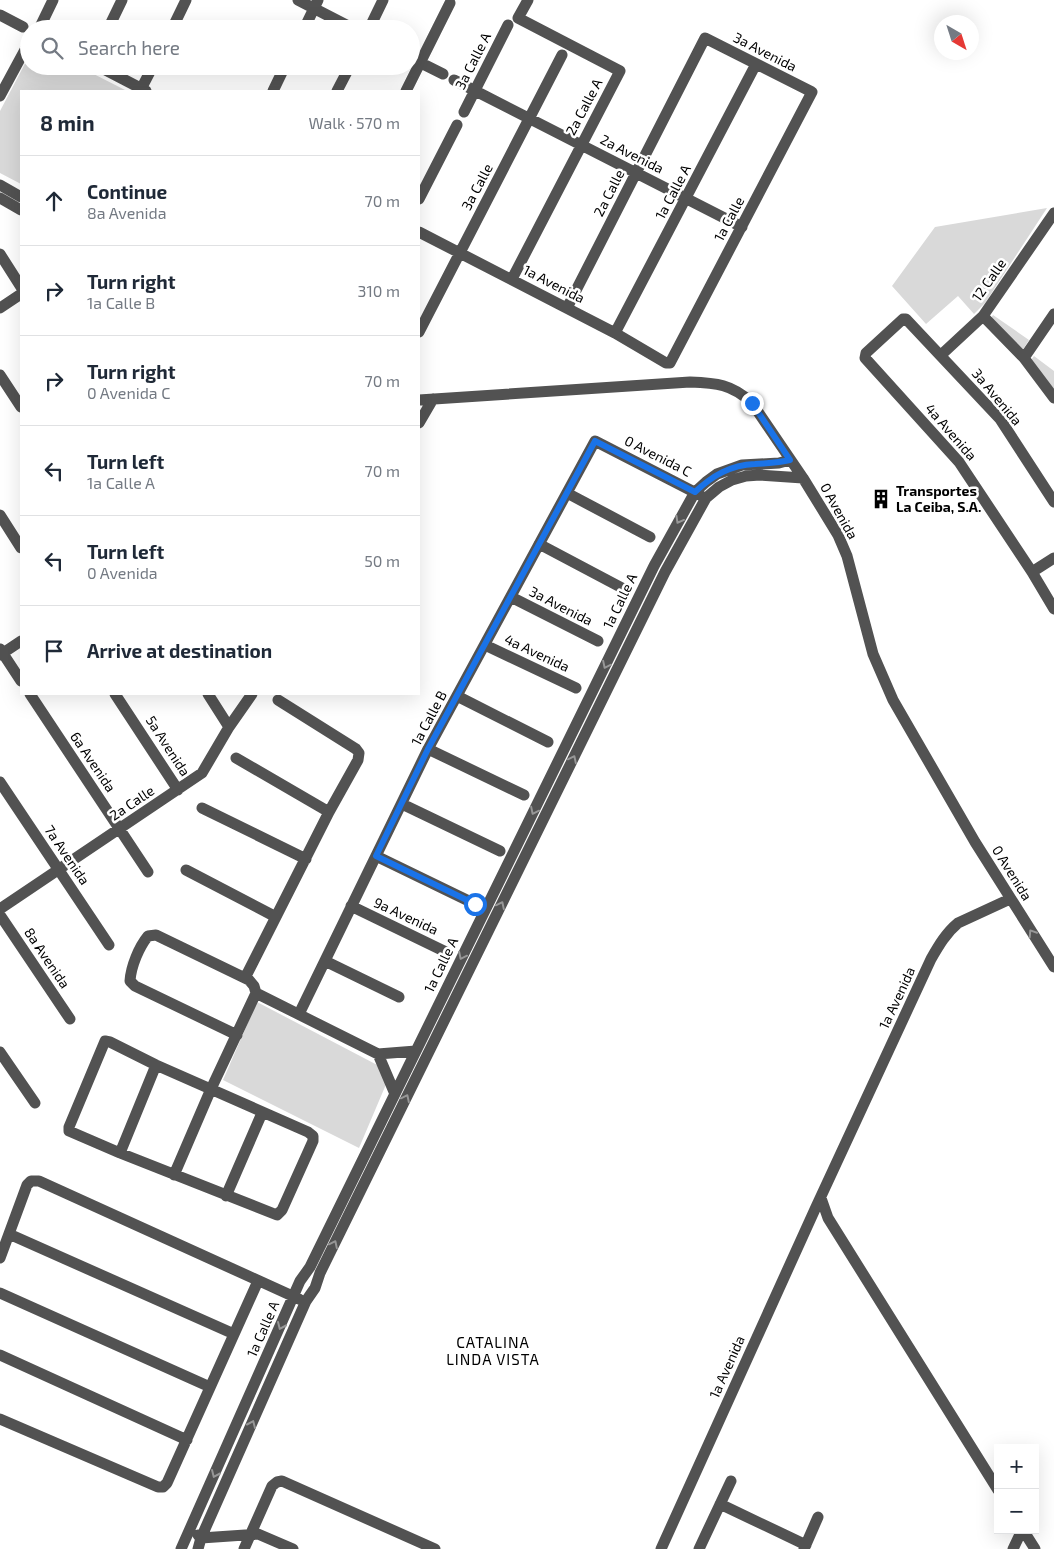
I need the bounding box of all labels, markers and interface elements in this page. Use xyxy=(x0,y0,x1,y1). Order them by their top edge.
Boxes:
north arrow xyxy=(934,15,979,60)
search box xyxy=(20,20,420,75)
street label: 3a Avenida xyxy=(731,28,800,75)
street label: 3a Calle A xyxy=(451,29,494,92)
icon: search xyxy=(38,34,66,62)
text: Search here xyxy=(78,36,180,59)
street label: 2a Calle A xyxy=(562,75,606,138)
text: 8 min xyxy=(40,110,95,135)
text: Walk · 570 m xyxy=(309,113,400,132)
street label: 2a Avenida xyxy=(598,130,667,177)
street label: 3a Calle xyxy=(457,161,496,213)
street label: 1a Calle A xyxy=(651,161,694,222)
street label: 2a Calle xyxy=(590,167,628,219)
text: Continue xyxy=(87,180,167,203)
icon: ahead xyxy=(40,187,68,215)
text: 70 m xyxy=(365,191,400,210)
street label: 1a Calle xyxy=(710,194,747,244)
text: 8a Avenida xyxy=(87,203,167,222)
street label: 12 Calle xyxy=(968,255,1009,304)
street label: 1a Avenida xyxy=(521,261,588,306)
text: Turn right xyxy=(87,270,175,293)
icon: right xyxy=(40,277,68,305)
text: 310 m xyxy=(358,281,400,300)
text: 1a Calle B xyxy=(87,293,155,312)
text: Turn right xyxy=(87,360,175,383)
street label: 3a Avenida xyxy=(969,365,1026,429)
icon: right xyxy=(40,367,68,395)
text: 70 m xyxy=(365,371,400,390)
text: 0 Avenida C xyxy=(87,383,170,402)
route end xyxy=(741,392,764,415)
street label: 4a Avenida xyxy=(922,400,981,464)
street label: 0 Avenida C xyxy=(622,431,695,480)
text: Turn left xyxy=(87,450,164,473)
icon: left xyxy=(40,457,68,485)
text: 70 m xyxy=(365,461,400,480)
text: 1a Calle A xyxy=(87,473,155,492)
street label: 0 Avenida xyxy=(817,480,862,542)
place label: Transportes La Ceiba, S.A. xyxy=(896,482,981,515)
building icon: Transportes La Ceiba, S.A. xyxy=(870,488,892,510)
one-way arrow xyxy=(676,515,686,524)
text: Turn left xyxy=(87,540,164,563)
icon: left xyxy=(40,547,68,575)
text: 50 m xyxy=(364,551,400,570)
text: 0 Avenida xyxy=(87,563,158,582)
street label: 1a Calle A xyxy=(599,570,640,631)
street label: 3a Avenida xyxy=(527,582,596,629)
street label: 4a Avenida xyxy=(502,630,572,675)
icon: arrive xyxy=(40,637,68,665)
text: Arrive at destination xyxy=(87,639,272,662)
one-way arrow xyxy=(601,660,612,669)
street label: 1a Calle B xyxy=(407,687,450,748)
street label: 5a Avenida xyxy=(143,712,194,779)
street label: 6a Avenida xyxy=(67,728,120,795)
one-way arrow xyxy=(567,755,577,764)
street label: 2a Calle xyxy=(106,782,157,824)
one-way arrow xyxy=(530,805,540,814)
street label: 7a Avenida xyxy=(41,822,94,888)
street label: 0 Avenida xyxy=(989,842,1036,903)
street label: 9a Avenida xyxy=(371,893,441,938)
route start xyxy=(464,893,487,916)
one-way arrow xyxy=(495,901,505,910)
street label: 8a Avenida xyxy=(21,924,74,991)
one-way arrow xyxy=(1029,929,1038,939)
street label: 1a Calle A xyxy=(420,934,461,995)
one-way arrow xyxy=(458,951,468,960)
street label: 1a Avenida xyxy=(875,964,918,1032)
one-way arrow xyxy=(400,1094,410,1103)
one-way arrow xyxy=(328,1240,338,1249)
street label: 1a Calle A xyxy=(243,1298,283,1359)
one-way arrow xyxy=(277,1321,287,1330)
district label: CATALINA LINDA VISTA xyxy=(446,1333,540,1368)
street label: 1a Avenida xyxy=(705,1333,748,1401)
one-way arrow xyxy=(245,1420,256,1429)
map controls xyxy=(994,1444,1039,1534)
button: + xyxy=(994,1444,1039,1489)
one-way arrow xyxy=(210,1469,221,1478)
button: − xyxy=(994,1489,1039,1534)

